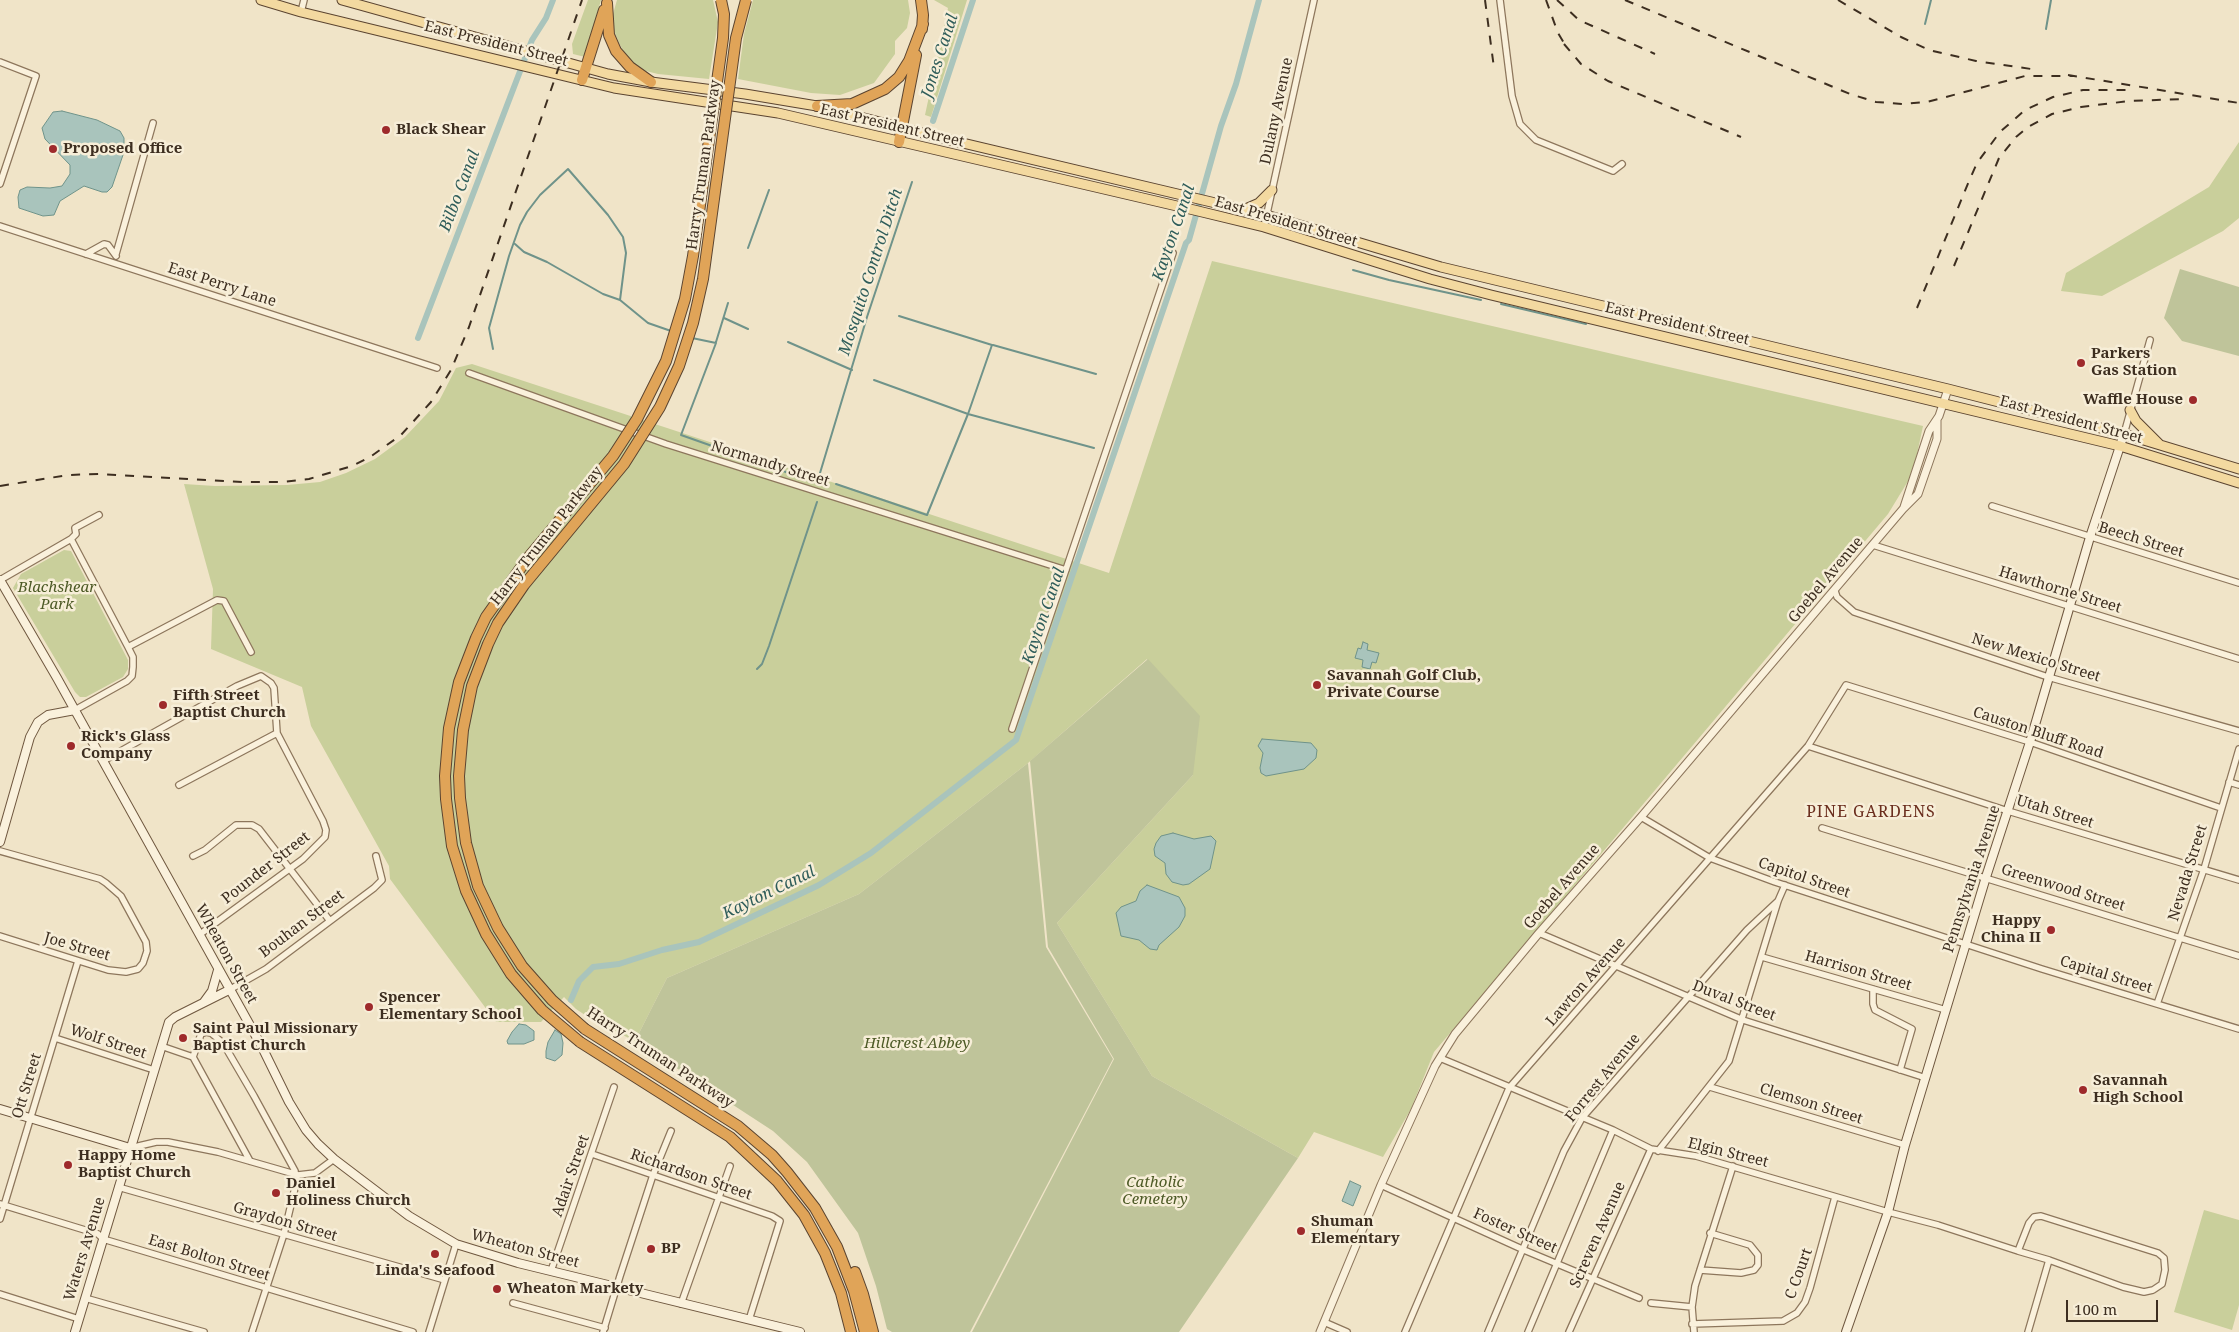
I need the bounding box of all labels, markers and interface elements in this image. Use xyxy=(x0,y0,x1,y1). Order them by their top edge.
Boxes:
water label: Jones Canal xyxy=(917,12,963,100)
street label: East President Street xyxy=(422,17,570,71)
street label: Dulany Avenue xyxy=(1257,56,1297,166)
street label: Harry Truman Parkway xyxy=(683,79,725,251)
street label: East President Street xyxy=(818,101,966,151)
place label: Black Shear xyxy=(396,121,486,139)
marker: Black Shear xyxy=(380,124,392,136)
place label: Proposed Office xyxy=(63,140,182,158)
marker: Proposed Office xyxy=(47,143,59,155)
water label: Bilbo Canal xyxy=(436,148,484,234)
water label: Kayton Canal xyxy=(1149,182,1199,284)
water label: Mosquito Control Ditch xyxy=(835,186,907,358)
street label: East President Street xyxy=(1213,193,1359,251)
street label: East Perry Lane xyxy=(166,259,278,311)
street label: East President Street xyxy=(1603,299,1751,349)
place label: Parkers Gas Station xyxy=(2091,345,2177,380)
marker: Parkers Gas Station xyxy=(2075,357,2087,369)
place label: Waffle House xyxy=(2083,391,2183,409)
street label: East President Street xyxy=(1997,392,2145,448)
marker: Waffle House xyxy=(2187,394,2199,406)
street label: Normandy Street xyxy=(709,437,831,491)
street label: Harry Truman Parkway xyxy=(487,463,607,609)
street label: Beech Street xyxy=(2096,518,2186,562)
street label: Goebel Avenue xyxy=(1785,533,1867,627)
street label: Hawthorne Street xyxy=(1997,563,2123,617)
water label: Kayton Canal xyxy=(1019,565,1069,667)
park label: Blachshear Park xyxy=(18,579,96,614)
street label: New Mexico Street xyxy=(1969,630,2103,686)
place label: Savannah Golf Club, Private Course xyxy=(1327,667,1481,702)
marker: Savannah Golf Club, Private Course xyxy=(1311,679,1323,691)
place label: Fifth Street Baptist Church xyxy=(173,687,286,722)
marker: Fifth Street Baptist Church xyxy=(157,699,169,711)
street label: Causton Bluff Road xyxy=(1970,703,2106,763)
place label: Rick's Glass Company xyxy=(81,728,170,763)
marker: Rick's Glass Company xyxy=(65,740,77,752)
street label: Utah Street xyxy=(2014,792,2096,832)
district label: PINE GARDENS xyxy=(1805,802,1937,822)
street label: Pennsylvania Avenue xyxy=(1940,803,2004,955)
street label: Nevada Street xyxy=(2165,823,2211,923)
street label: Pounder Street xyxy=(218,828,314,908)
street label: Goebel Avenue xyxy=(1520,841,1604,933)
street label: Capitol Street xyxy=(1756,854,1852,902)
street label: Greenwood Street xyxy=(1999,861,2127,915)
water label: Kayton Canal xyxy=(720,862,818,924)
street label: Bouhan Street xyxy=(256,886,348,962)
street label: Wheaton Street xyxy=(191,901,261,1007)
place label: Happy China II xyxy=(1981,912,2041,947)
marker: Happy China II xyxy=(2045,924,2057,936)
street label: Joe Street xyxy=(42,929,112,965)
street label: Lawton Avenue xyxy=(1543,934,1629,1030)
street label: Harrison Street xyxy=(1803,947,1913,995)
street label: Capital Street xyxy=(2058,952,2154,998)
street label: Duval Street xyxy=(1690,977,1778,1025)
place label: Spencer Elementary School xyxy=(379,989,522,1024)
marker: Spencer Elementary School xyxy=(363,1001,375,1013)
street label: Harry Truman Parkway xyxy=(583,1004,737,1112)
place label: Saint Paul Missionary Baptist Church xyxy=(193,1020,358,1055)
street label: Wolf Street xyxy=(67,1021,149,1063)
street label: Forrest Avenue xyxy=(1562,1030,1644,1126)
marker: Saint Paul Missionary Baptist Church xyxy=(177,1032,189,1044)
park label: Hillcrest Abbey xyxy=(864,1035,970,1053)
street label: Ott Street xyxy=(9,1051,45,1121)
place label: Savannah High School xyxy=(2093,1072,2183,1107)
street label: Clemson Street xyxy=(1757,1080,1865,1128)
marker: Savannah High School xyxy=(2077,1084,2089,1096)
street label: Adair Street xyxy=(549,1133,593,1219)
street label: Elgin Street xyxy=(1686,1134,1770,1172)
street label: Richardson Street xyxy=(628,1146,754,1204)
place label: Happy Home Baptist Church xyxy=(78,1147,191,1182)
marker: Happy Home Baptist Church xyxy=(62,1159,74,1171)
park label: Catholic Cemetery xyxy=(1122,1174,1188,1209)
place label: Daniel Holiness Church xyxy=(286,1175,411,1210)
street label: Screven Avenue xyxy=(1566,1179,1630,1291)
marker: Daniel Holiness Church xyxy=(270,1187,282,1199)
street label: Waters Avenue xyxy=(61,1195,109,1303)
street label: Graydon Street xyxy=(231,1199,339,1245)
street label: Foster Street xyxy=(1470,1205,1560,1257)
place label: Shuman Elementary xyxy=(1311,1213,1400,1248)
marker: Shuman Elementary xyxy=(1295,1225,1307,1237)
street label: Wheaton Street xyxy=(469,1226,581,1272)
street label: East Bolton Street xyxy=(146,1231,272,1285)
place label: BP xyxy=(661,1240,681,1258)
marker: BP xyxy=(645,1243,657,1255)
street label: C Court xyxy=(1782,1246,1816,1302)
marker: Linda's Seafood xyxy=(429,1248,441,1260)
place label: Linda's Seafood xyxy=(375,1262,495,1280)
place label: Wheaton Markety xyxy=(507,1280,643,1298)
marker: Wheaton Markety xyxy=(491,1283,503,1295)
scale bar xyxy=(2069,1290,2162,1322)
text: 100 m xyxy=(2074,1299,2117,1319)

